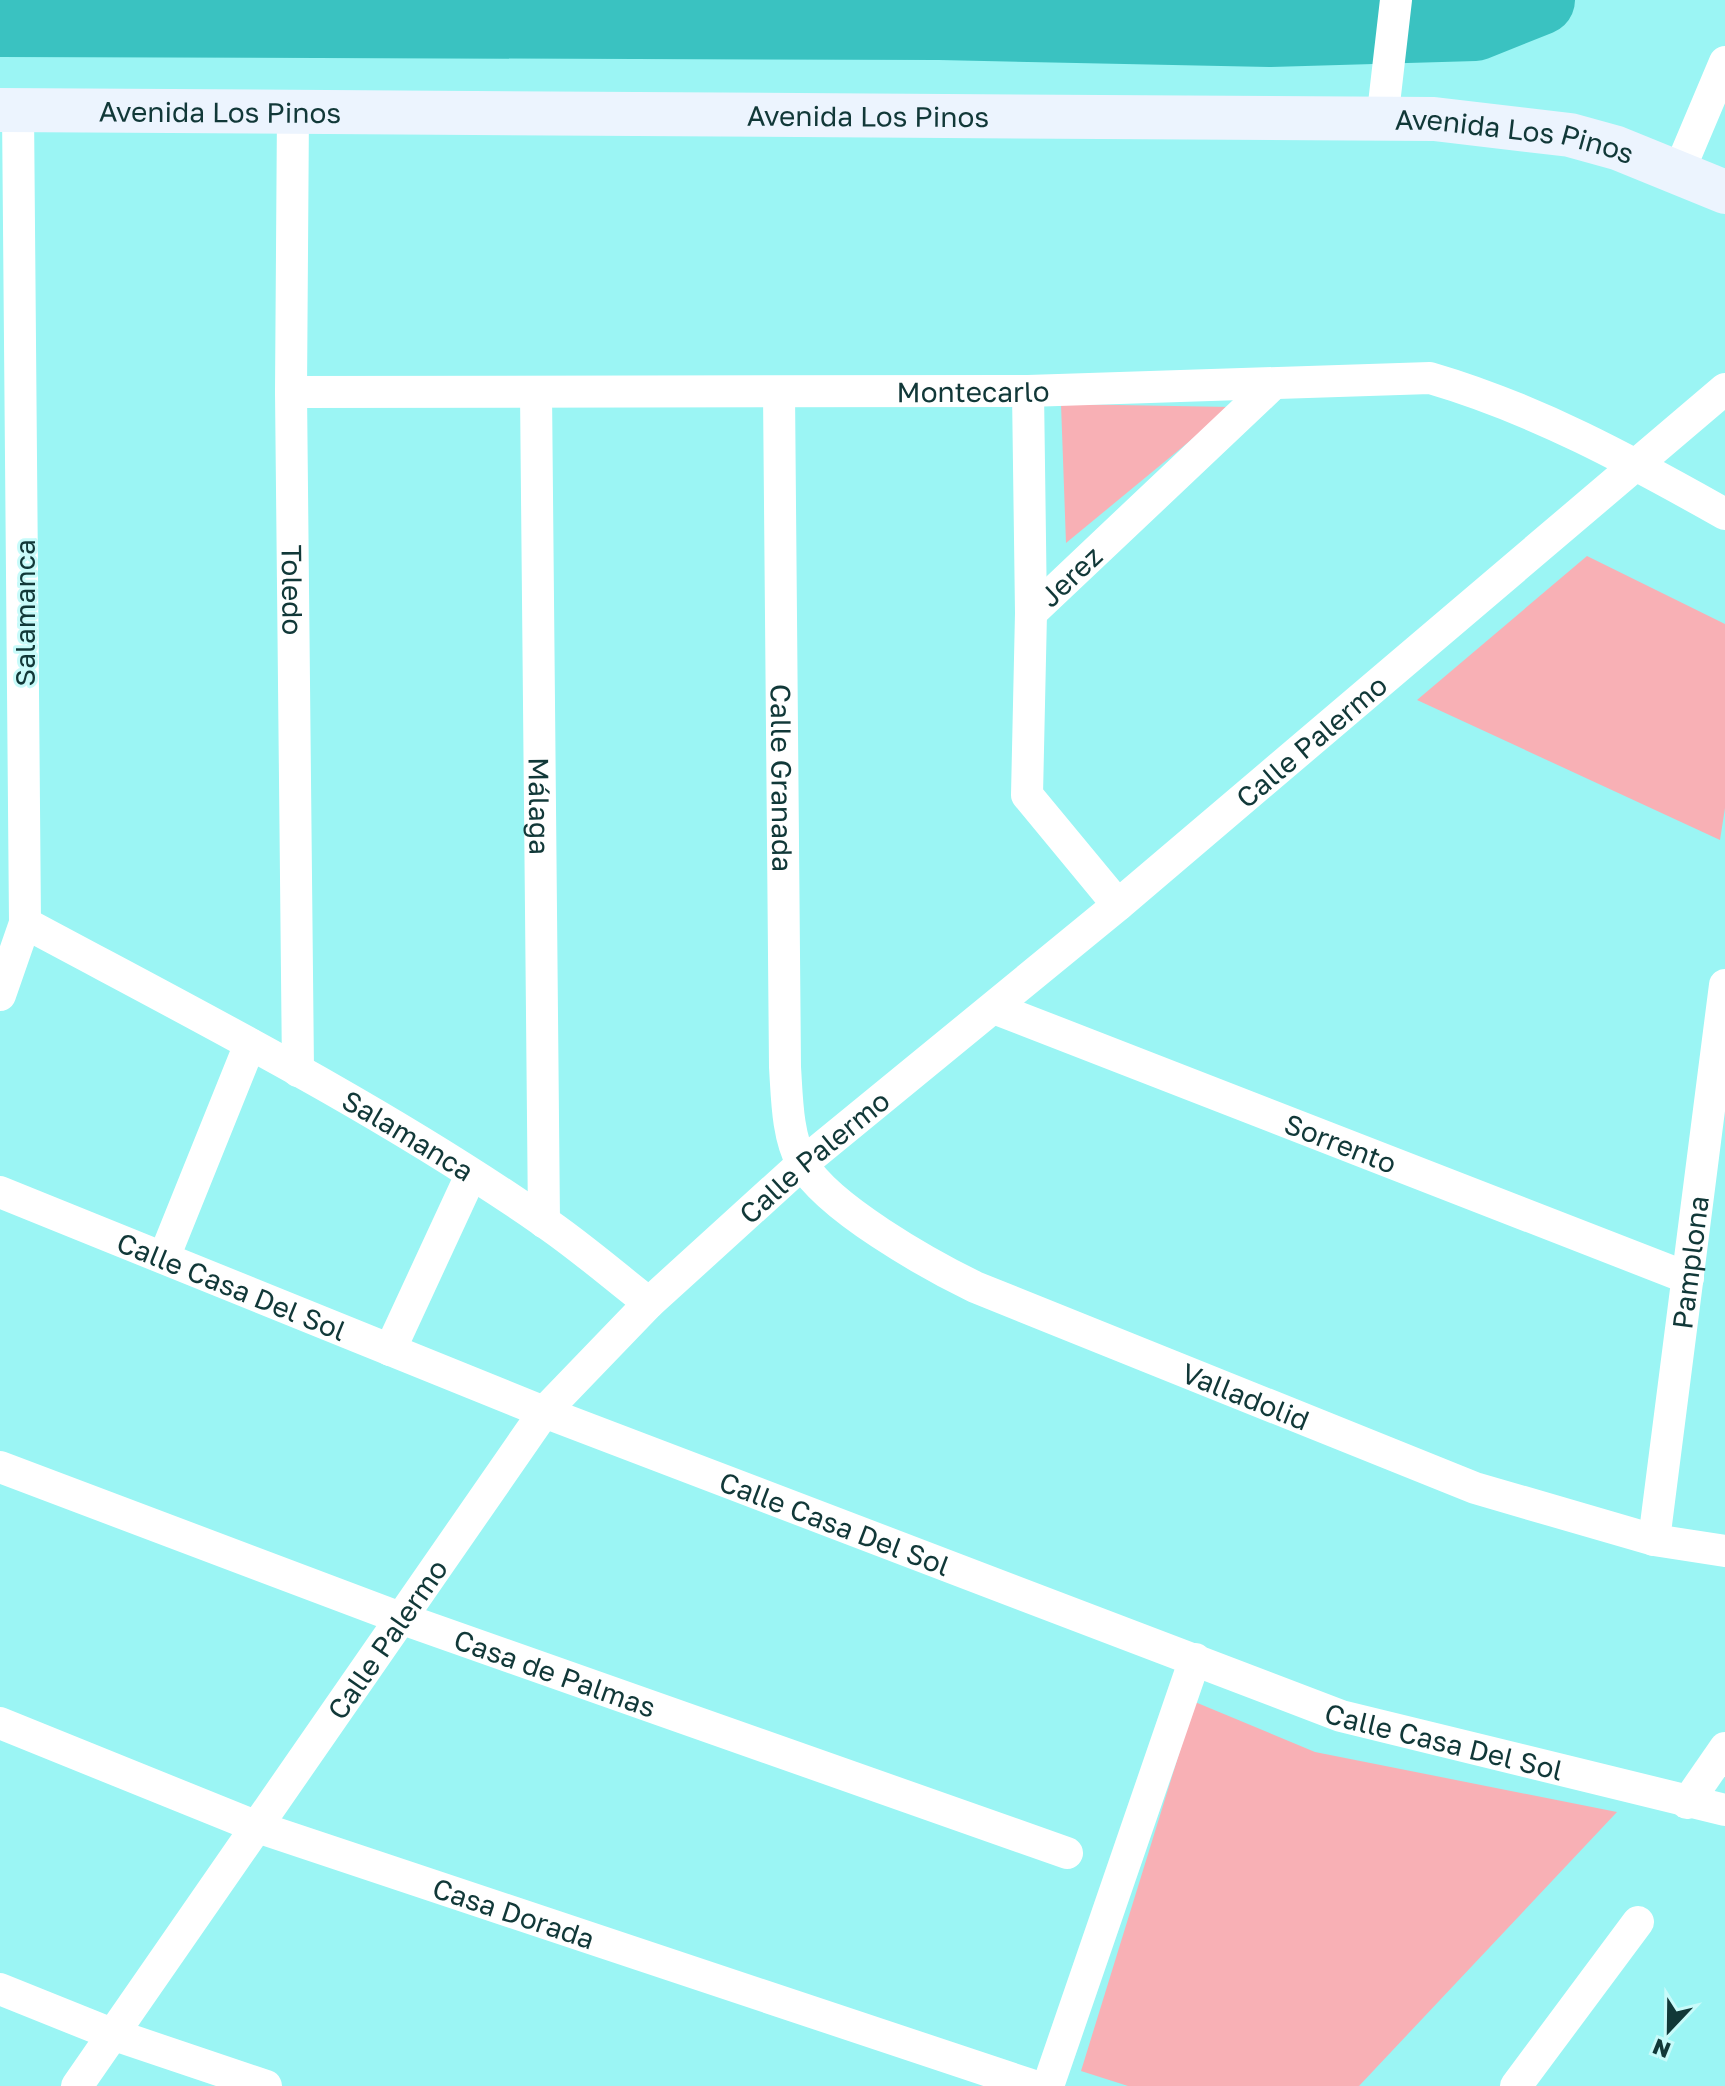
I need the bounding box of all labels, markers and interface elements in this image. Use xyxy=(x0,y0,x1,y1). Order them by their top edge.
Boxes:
street label: Avenida Los Pinos xyxy=(99,94,341,129)
street label: Avenida Los Pinos xyxy=(747,98,989,133)
street label: Avenida Los Pinos xyxy=(1395,102,1639,170)
street label: Montecarlo xyxy=(897,374,1050,408)
street label: Salamanca xyxy=(8,539,41,687)
street label: Jerez xyxy=(1032,539,1108,613)
street label: Toledo xyxy=(276,544,310,635)
street label: Calle Palermo xyxy=(1229,668,1393,814)
street label: Calle Granada xyxy=(765,684,800,872)
street label: Málaga xyxy=(523,757,557,855)
street label: Salamanca xyxy=(337,1083,480,1187)
street label: Calle Palermo xyxy=(732,1083,896,1230)
street label: Sorrento xyxy=(1280,1106,1401,1180)
street label: Pamplona xyxy=(1665,1193,1714,1331)
street label: Calle Casa Del Sol xyxy=(113,1225,351,1347)
street label: Valladolid xyxy=(1177,1355,1314,1436)
street label: Calle Casa Del Sol xyxy=(715,1464,955,1582)
street label: Calle Palermo xyxy=(320,1553,454,1725)
street label: Casa de Palmas xyxy=(450,1622,660,1723)
street label: Calle Casa Del Sol xyxy=(1320,1695,1567,1786)
street label: Casa Dorada xyxy=(429,1870,599,1955)
north arrow xyxy=(1629,1990,1709,2070)
text: N xyxy=(1649,2033,1674,2065)

